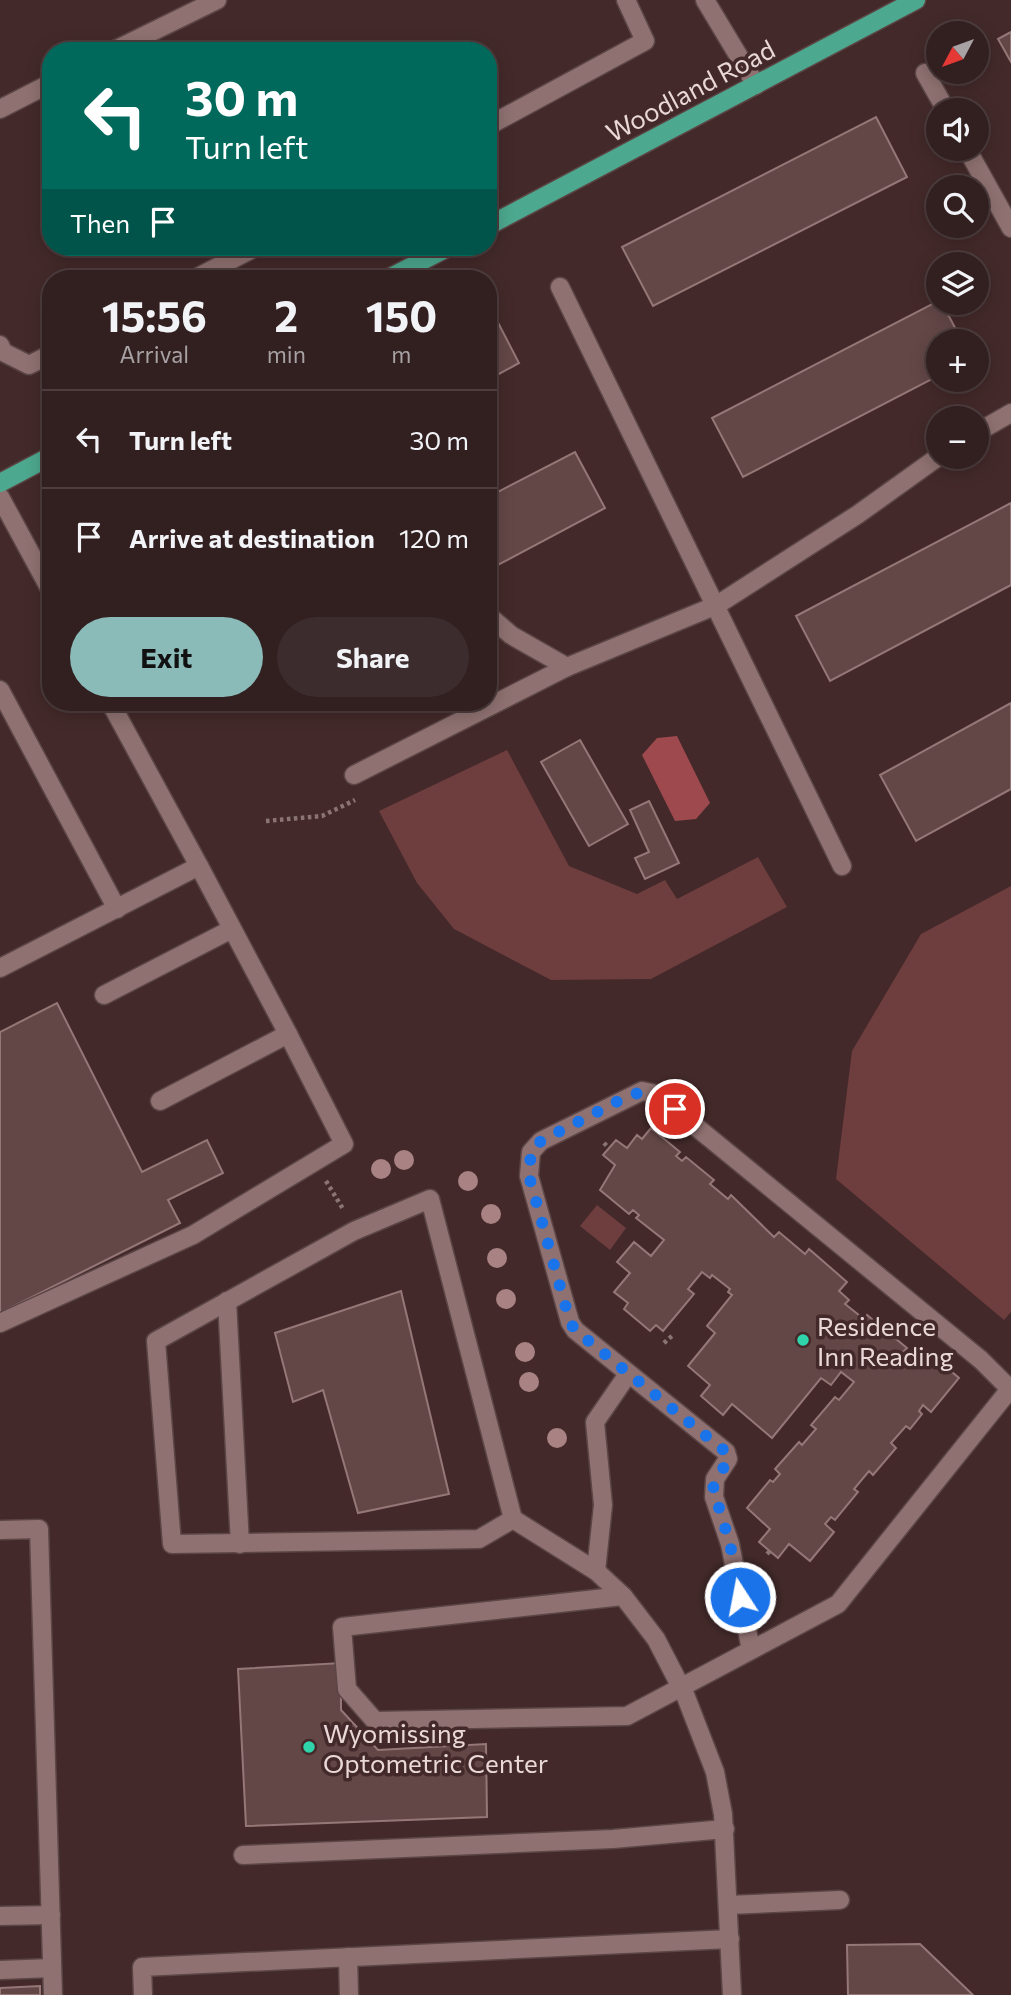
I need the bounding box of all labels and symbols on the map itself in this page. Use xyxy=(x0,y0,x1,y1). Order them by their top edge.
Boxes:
north arrow xyxy=(926,21,989,84)
street label: Woodland Road xyxy=(600,33,780,147)
pin xyxy=(645,1079,705,1139)
place label: Residence Inn Reading xyxy=(817,1310,954,1371)
marker: Residence Inn Reading xyxy=(795,1332,811,1348)
position arrow xyxy=(703,1560,777,1634)
place label: Wyomissing Optometric Center xyxy=(323,1717,548,1778)
marker: Wyomissing Optometric Center xyxy=(301,1739,317,1755)

